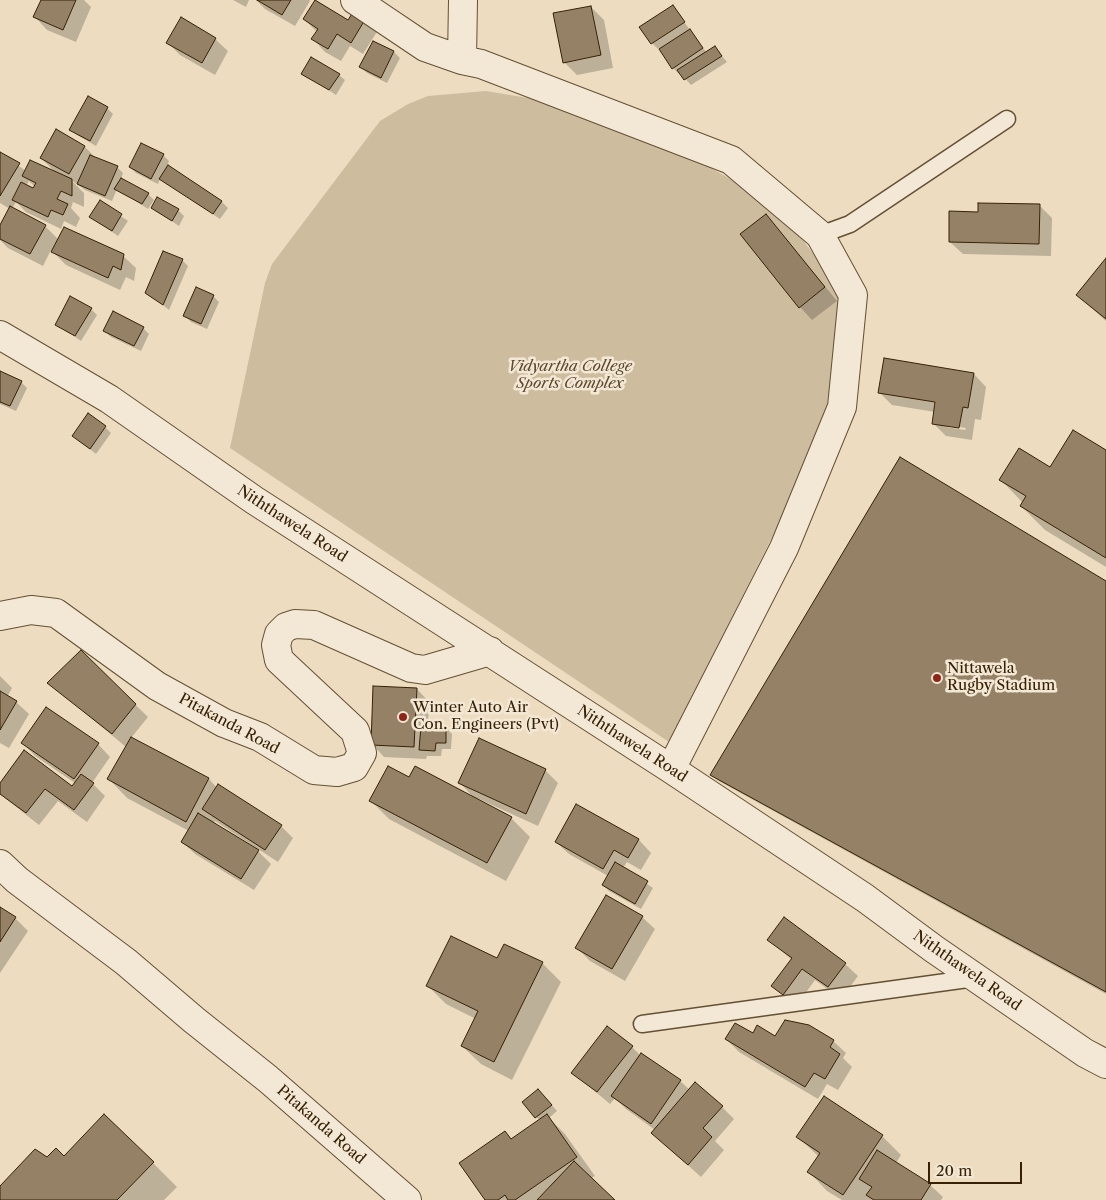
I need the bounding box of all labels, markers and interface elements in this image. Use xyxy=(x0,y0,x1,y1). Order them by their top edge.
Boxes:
park label: Vidyartha College Sports Complex xyxy=(508,358,632,393)
street label: Niththawela Road xyxy=(234,482,350,566)
place label: Nittawela Rugby Stadium xyxy=(947,660,1055,695)
marker: Nittawela Rugby Stadium xyxy=(931,672,943,684)
street label: Pitakanda Road xyxy=(176,690,282,758)
place label: Winter Auto Air Con. Engineers (Pvt) xyxy=(413,699,559,734)
street label: Niththawela Road xyxy=(574,702,690,786)
marker: Winter Auto Air Con. Engineers (Pvt) xyxy=(397,711,409,723)
street label: Niththawela Road xyxy=(910,927,1024,1015)
street label: Pitakanda Road xyxy=(273,1082,369,1168)
scale bar xyxy=(931,1152,1025,1184)
text: 20 m xyxy=(936,1161,972,1180)

